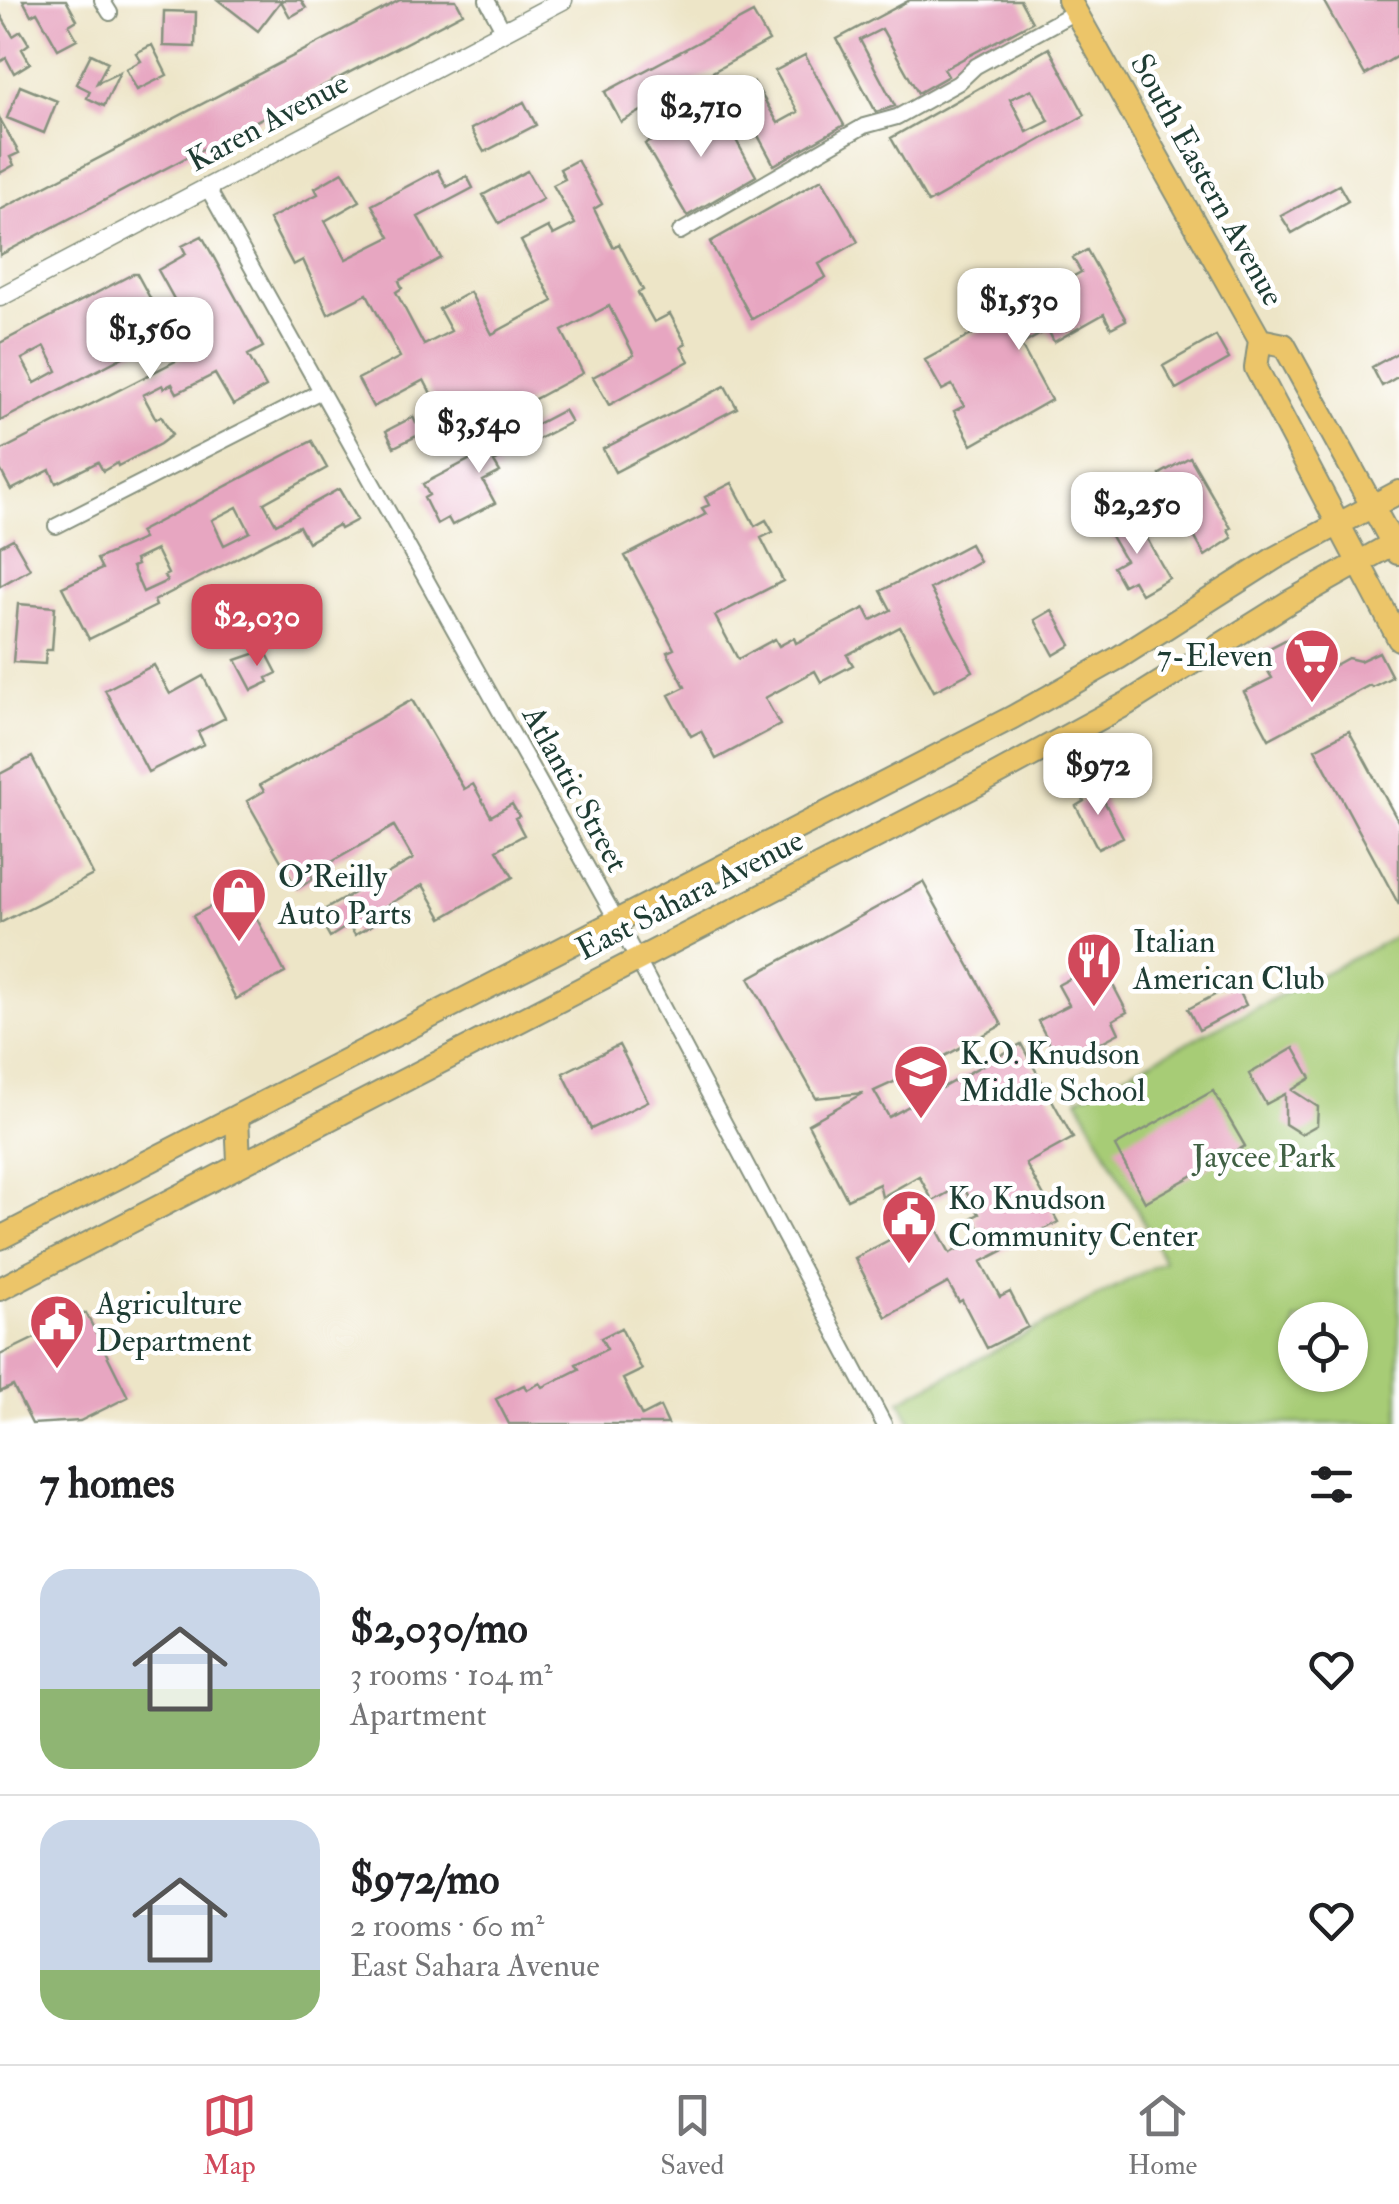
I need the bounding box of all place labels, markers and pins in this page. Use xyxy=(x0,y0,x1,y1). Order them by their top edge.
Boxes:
pin: $2,710 xyxy=(620,75,782,160)
pin: $1,530 xyxy=(938,268,1100,353)
pin: $1,560 xyxy=(69,297,231,382)
pin: $3,540 xyxy=(398,391,560,476)
pin: $2,250 xyxy=(1056,472,1218,557)
pin: $2,030 xyxy=(176,584,338,669)
supermarket icon: 7-Eleven xyxy=(1282,626,1342,705)
place label: 7-Eleven xyxy=(1157,636,1273,676)
pin: $972 xyxy=(1039,733,1157,818)
place label: O'Reilly Auto Parts xyxy=(277,857,411,934)
shop icon: O'Reilly Auto Parts xyxy=(209,865,269,944)
place label: Italian American Club xyxy=(1132,922,1325,999)
restaurant icon: Italian American Club xyxy=(1064,930,1124,1009)
place label: K.O. Knudson Middle School xyxy=(960,1034,1145,1111)
school or university icon: K.O. Knudson Middle School xyxy=(891,1042,951,1121)
place label: Ko Knudson Community Center xyxy=(948,1179,1198,1256)
public building icon: Ko Knudson Community Center xyxy=(879,1187,939,1266)
place label: Agriculture Department xyxy=(95,1284,252,1361)
public building icon: Agriculture Department xyxy=(27,1292,87,1371)

